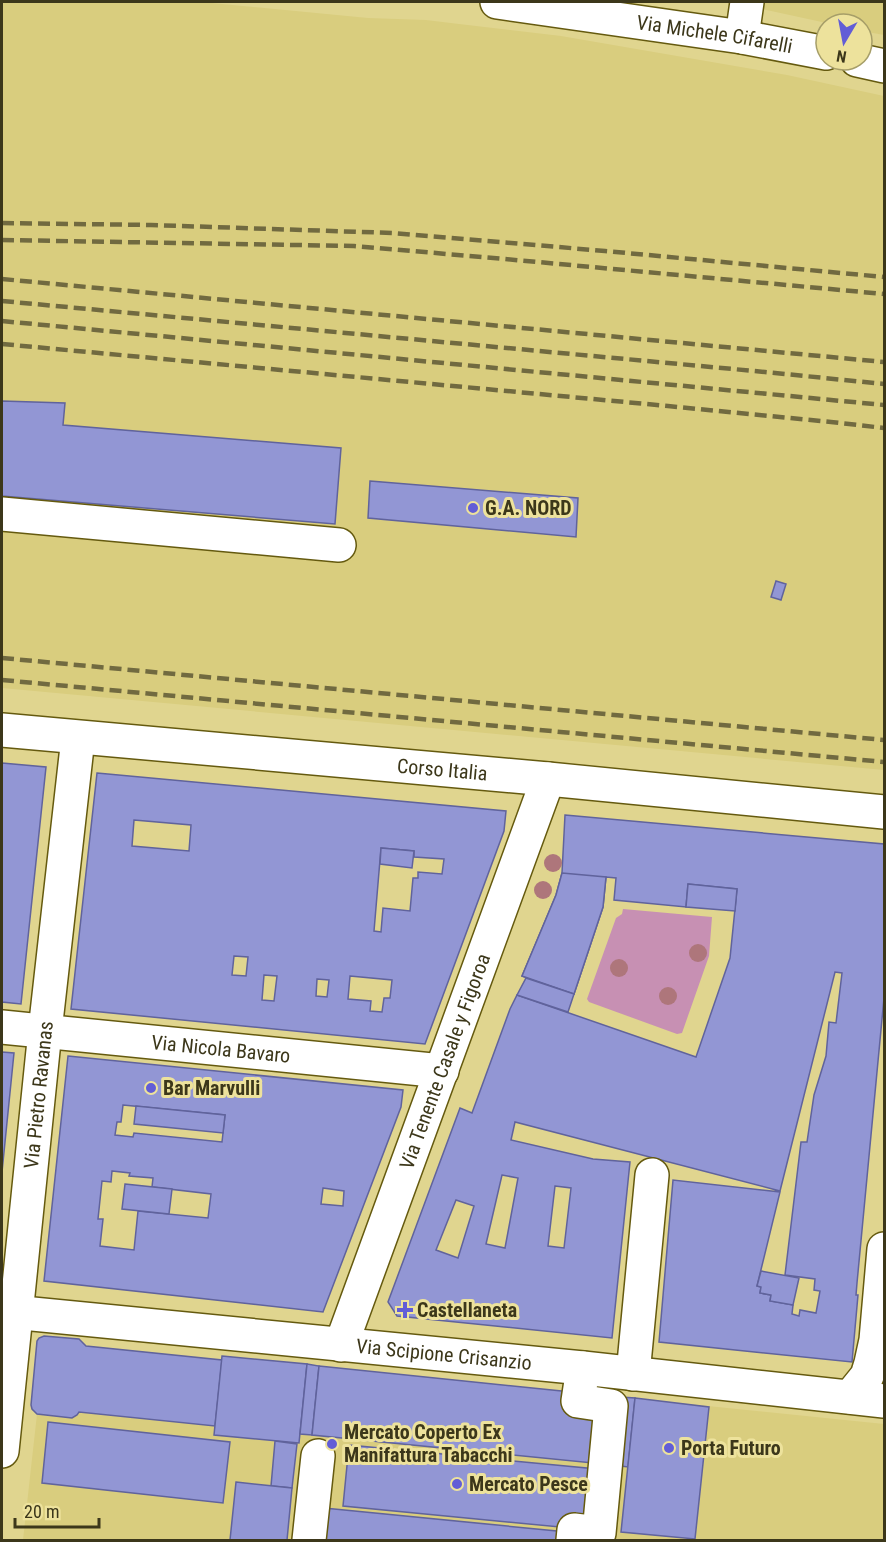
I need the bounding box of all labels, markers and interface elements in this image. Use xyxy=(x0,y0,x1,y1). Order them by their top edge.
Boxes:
street label: Via Michele Cifarelli xyxy=(635,10,795,58)
north arrow xyxy=(814,12,874,72)
text: N xyxy=(835,46,848,66)
place label: G.A. NORD xyxy=(485,496,572,520)
marker: G.A. NORD xyxy=(466,501,480,515)
street label: Corso Italia xyxy=(396,754,488,786)
street label: Via Tenente Casale y Figoroa xyxy=(394,950,495,1173)
street label: Via Pietro Ravanas xyxy=(19,1020,58,1170)
street label: Via Nicola Bavaro xyxy=(150,1030,291,1068)
place label: Bar Marvulli xyxy=(163,1076,260,1100)
marker: Bar Marvulli xyxy=(144,1081,158,1095)
place label: Castellaneta xyxy=(417,1298,517,1322)
marker: Castellaneta xyxy=(398,1303,412,1317)
street label: Via Scipione Crisanzio xyxy=(355,1334,533,1375)
place label: Mercato Coperto Ex Manifattura Tabacchi xyxy=(344,1420,513,1467)
place label: Porta Futuro xyxy=(681,1436,781,1460)
marker: Mercato Coperto Ex Manifattura Tabacchi xyxy=(325,1437,339,1451)
marker: Porta Futuro xyxy=(662,1441,676,1455)
place label: Mercato Pesce xyxy=(469,1472,588,1496)
marker: Mercato Pesce xyxy=(450,1477,464,1491)
scale bar xyxy=(15,1491,99,1529)
text: 20 m xyxy=(24,1501,59,1522)

